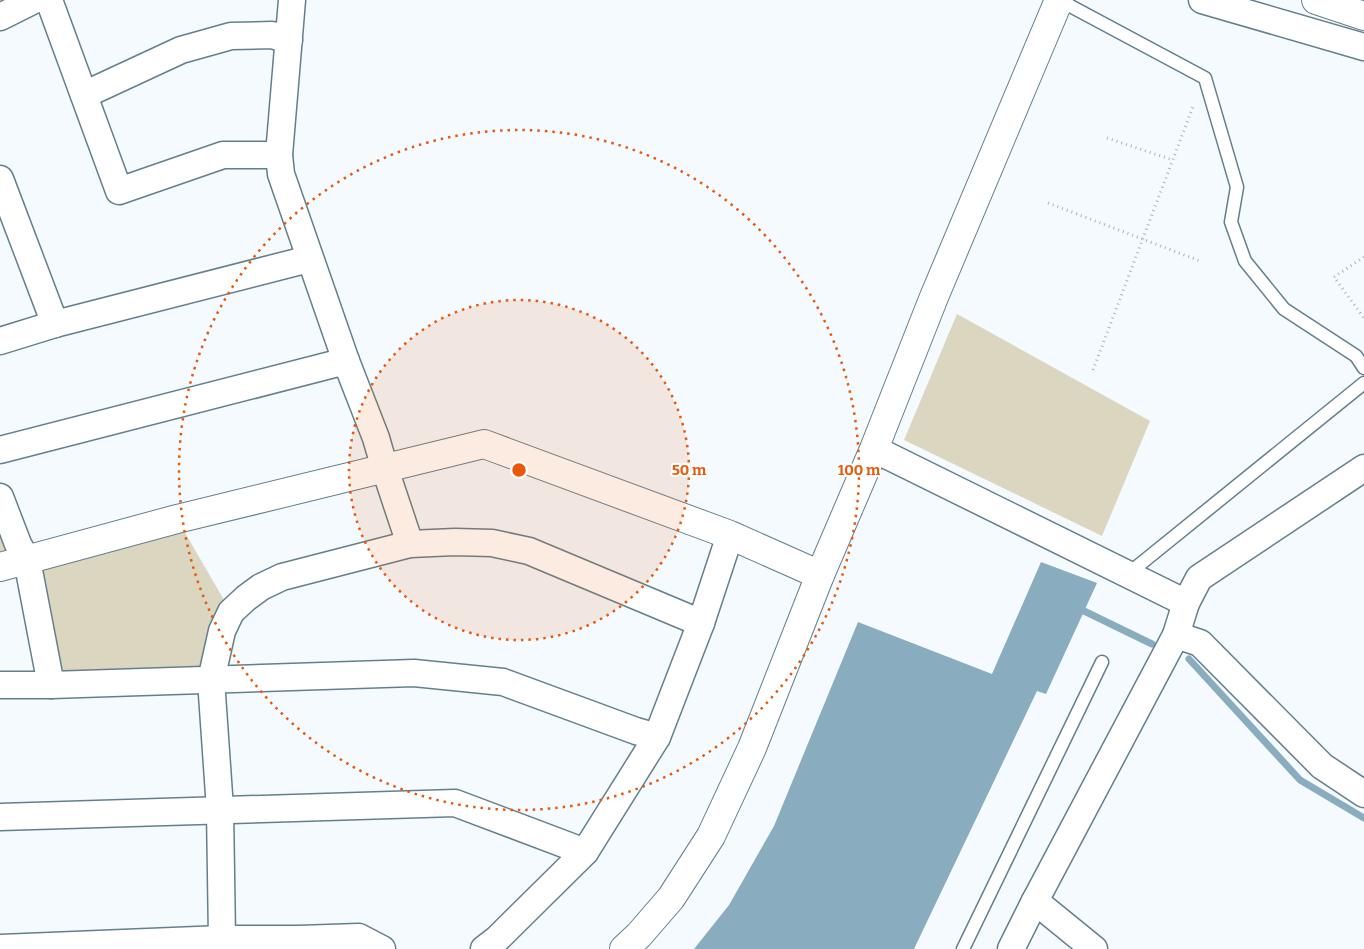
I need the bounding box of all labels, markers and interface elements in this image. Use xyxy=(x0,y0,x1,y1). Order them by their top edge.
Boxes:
centre of rings xyxy=(510,461,528,479)
text: 50 m xyxy=(672,461,707,479)
text: 100 m xyxy=(838,461,881,479)

